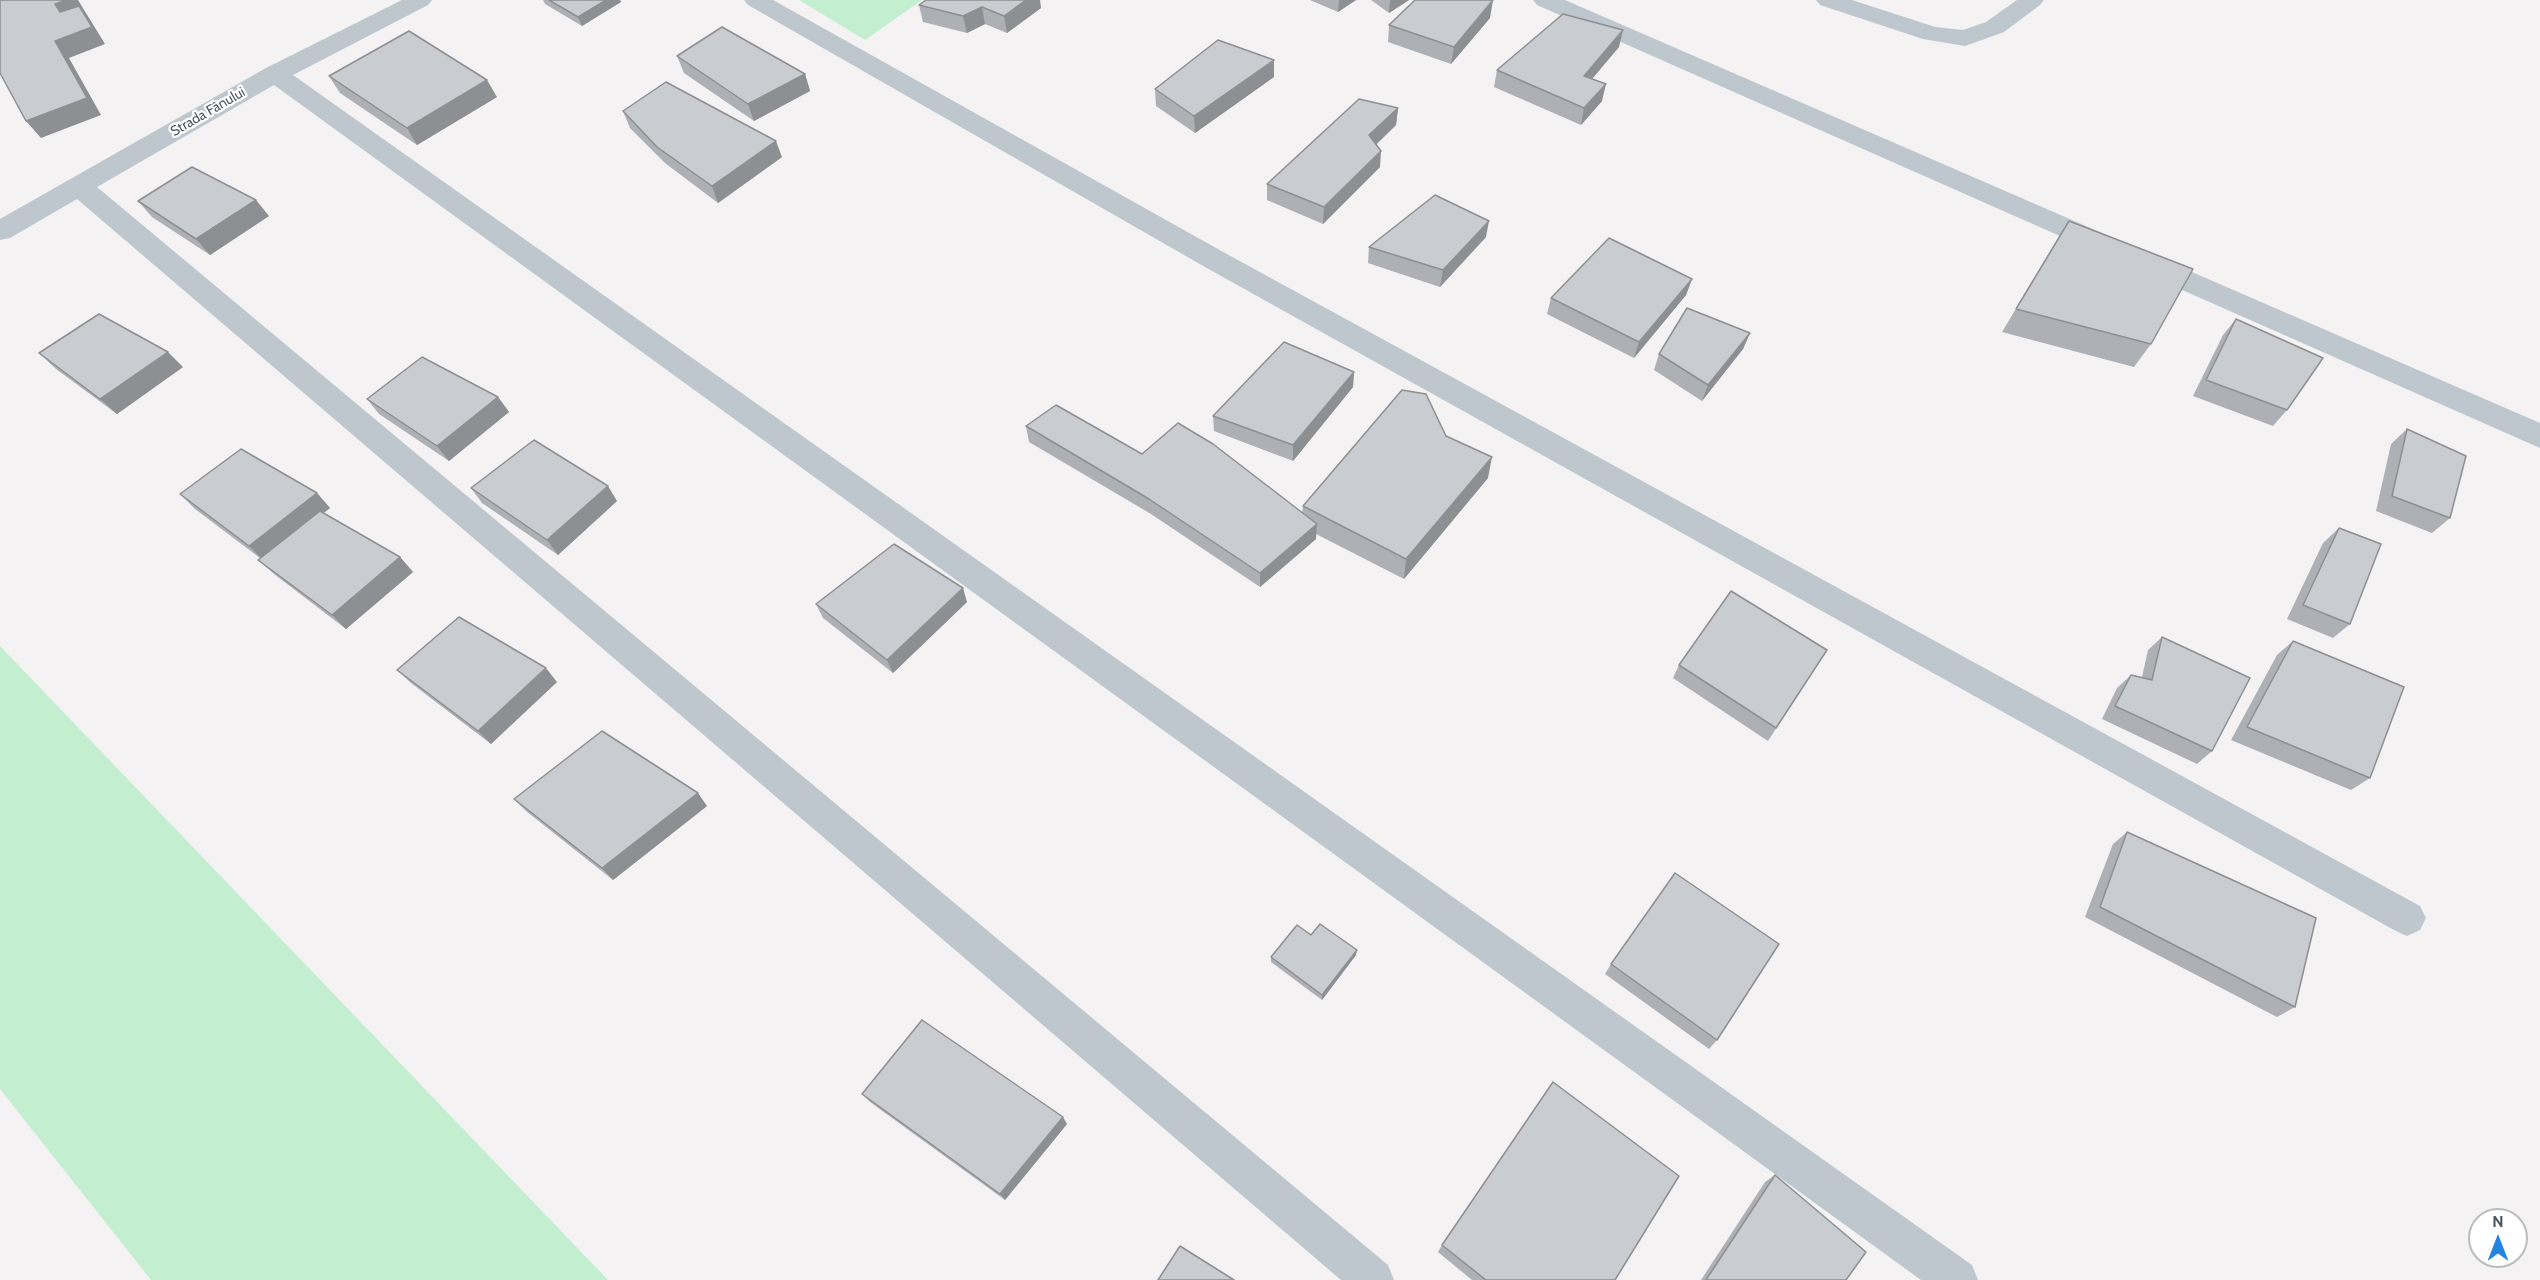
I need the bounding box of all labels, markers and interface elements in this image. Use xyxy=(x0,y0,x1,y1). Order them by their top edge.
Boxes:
street label: Strada Fânului xyxy=(168,84,248,140)
north arrow xyxy=(2468,1208,2528,1268)
text: N xyxy=(2492,1212,2504,1231)

